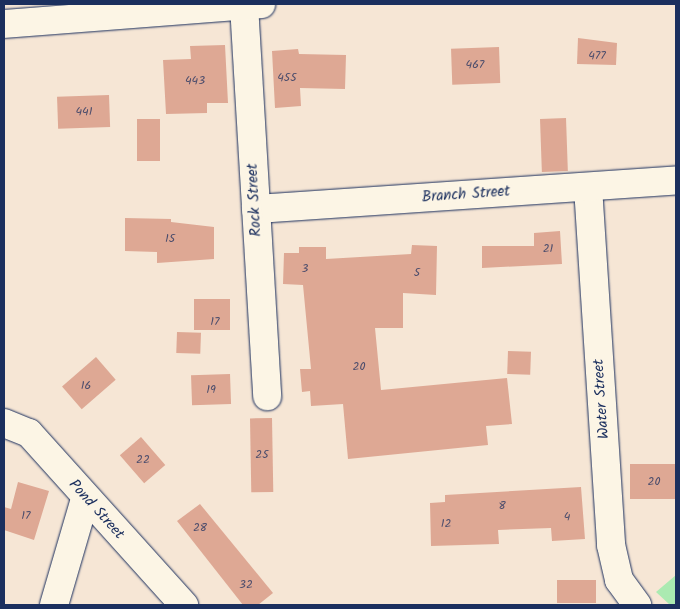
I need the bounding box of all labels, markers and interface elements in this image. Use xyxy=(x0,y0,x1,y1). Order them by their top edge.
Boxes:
house number: 477 xyxy=(588,49,606,63)
house number: 467 xyxy=(466,58,484,72)
house number: 455 xyxy=(277,71,297,85)
house number: 443 xyxy=(185,74,205,88)
house number: 441 xyxy=(76,105,92,119)
street label: Rock Street xyxy=(244,163,266,237)
street label: Branch Street xyxy=(421,183,511,207)
house number: 15 xyxy=(165,232,175,246)
house number: 21 xyxy=(543,242,553,256)
house number: 3 xyxy=(302,262,308,276)
house number: 5 xyxy=(414,266,420,280)
house number: 17 xyxy=(210,315,220,329)
street label: Water Street xyxy=(590,358,614,440)
house number: 20 xyxy=(353,360,365,374)
house number: 16 xyxy=(81,379,91,393)
house number: 19 xyxy=(206,383,216,397)
house number: 25 xyxy=(255,448,269,462)
house number: 22 xyxy=(136,453,150,467)
house number: 20 xyxy=(648,475,660,489)
street label: Pond Street xyxy=(64,476,128,544)
house number: 8 xyxy=(498,499,506,513)
house number: 17 xyxy=(21,509,31,523)
house number: 4 xyxy=(564,510,570,524)
house number: 12 xyxy=(441,517,451,531)
house number: 28 xyxy=(193,521,207,535)
house number: 32 xyxy=(239,578,253,592)

